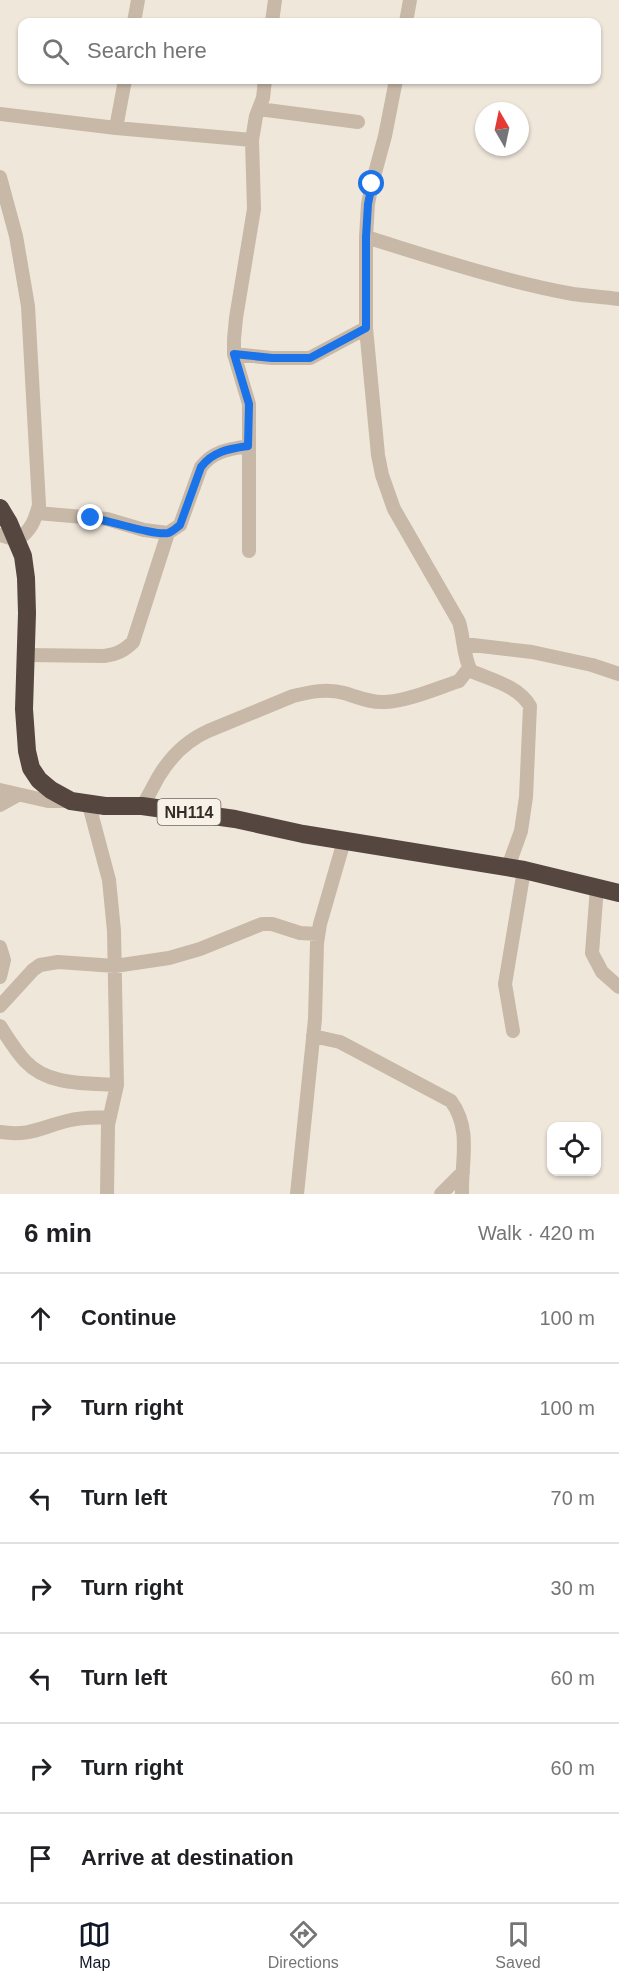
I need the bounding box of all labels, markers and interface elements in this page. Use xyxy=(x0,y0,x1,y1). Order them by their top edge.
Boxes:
search box xyxy=(18,18,601,84)
icon: search xyxy=(39,35,72,68)
text: Search here xyxy=(87,38,207,63)
north arrow xyxy=(475,102,529,156)
route start xyxy=(358,170,384,196)
route end xyxy=(77,504,103,530)
road number: NH114 xyxy=(158,799,220,825)
map controls xyxy=(547,1122,601,1176)
button: locate xyxy=(547,1122,601,1176)
text: 6 min xyxy=(24,1218,92,1248)
text: Walk · 420 m xyxy=(478,1222,595,1244)
icon: ahead xyxy=(24,1302,57,1335)
text: Continue xyxy=(81,1305,176,1330)
text: 100 m xyxy=(539,1307,595,1329)
icon: right xyxy=(24,1392,57,1425)
text: Turn right xyxy=(81,1395,183,1420)
text: 100 m xyxy=(539,1397,595,1419)
icon: left xyxy=(24,1482,57,1515)
text: Turn left xyxy=(81,1485,167,1510)
text: 70 m xyxy=(551,1487,595,1509)
icon: right xyxy=(24,1572,57,1605)
text: Turn right xyxy=(81,1575,183,1600)
text: 30 m xyxy=(551,1577,595,1599)
icon: left xyxy=(24,1662,57,1695)
text: Turn left xyxy=(81,1665,167,1690)
text: 60 m xyxy=(551,1667,595,1689)
icon: right xyxy=(24,1752,57,1785)
text: Turn right xyxy=(81,1755,183,1780)
text: 60 m xyxy=(551,1757,595,1779)
icon: arrive xyxy=(24,1842,57,1875)
text: Arrive at destination xyxy=(81,1845,294,1870)
tab: Map xyxy=(78,1918,111,1972)
tab: Directions xyxy=(268,1918,339,1972)
tab: Saved xyxy=(495,1918,541,1972)

